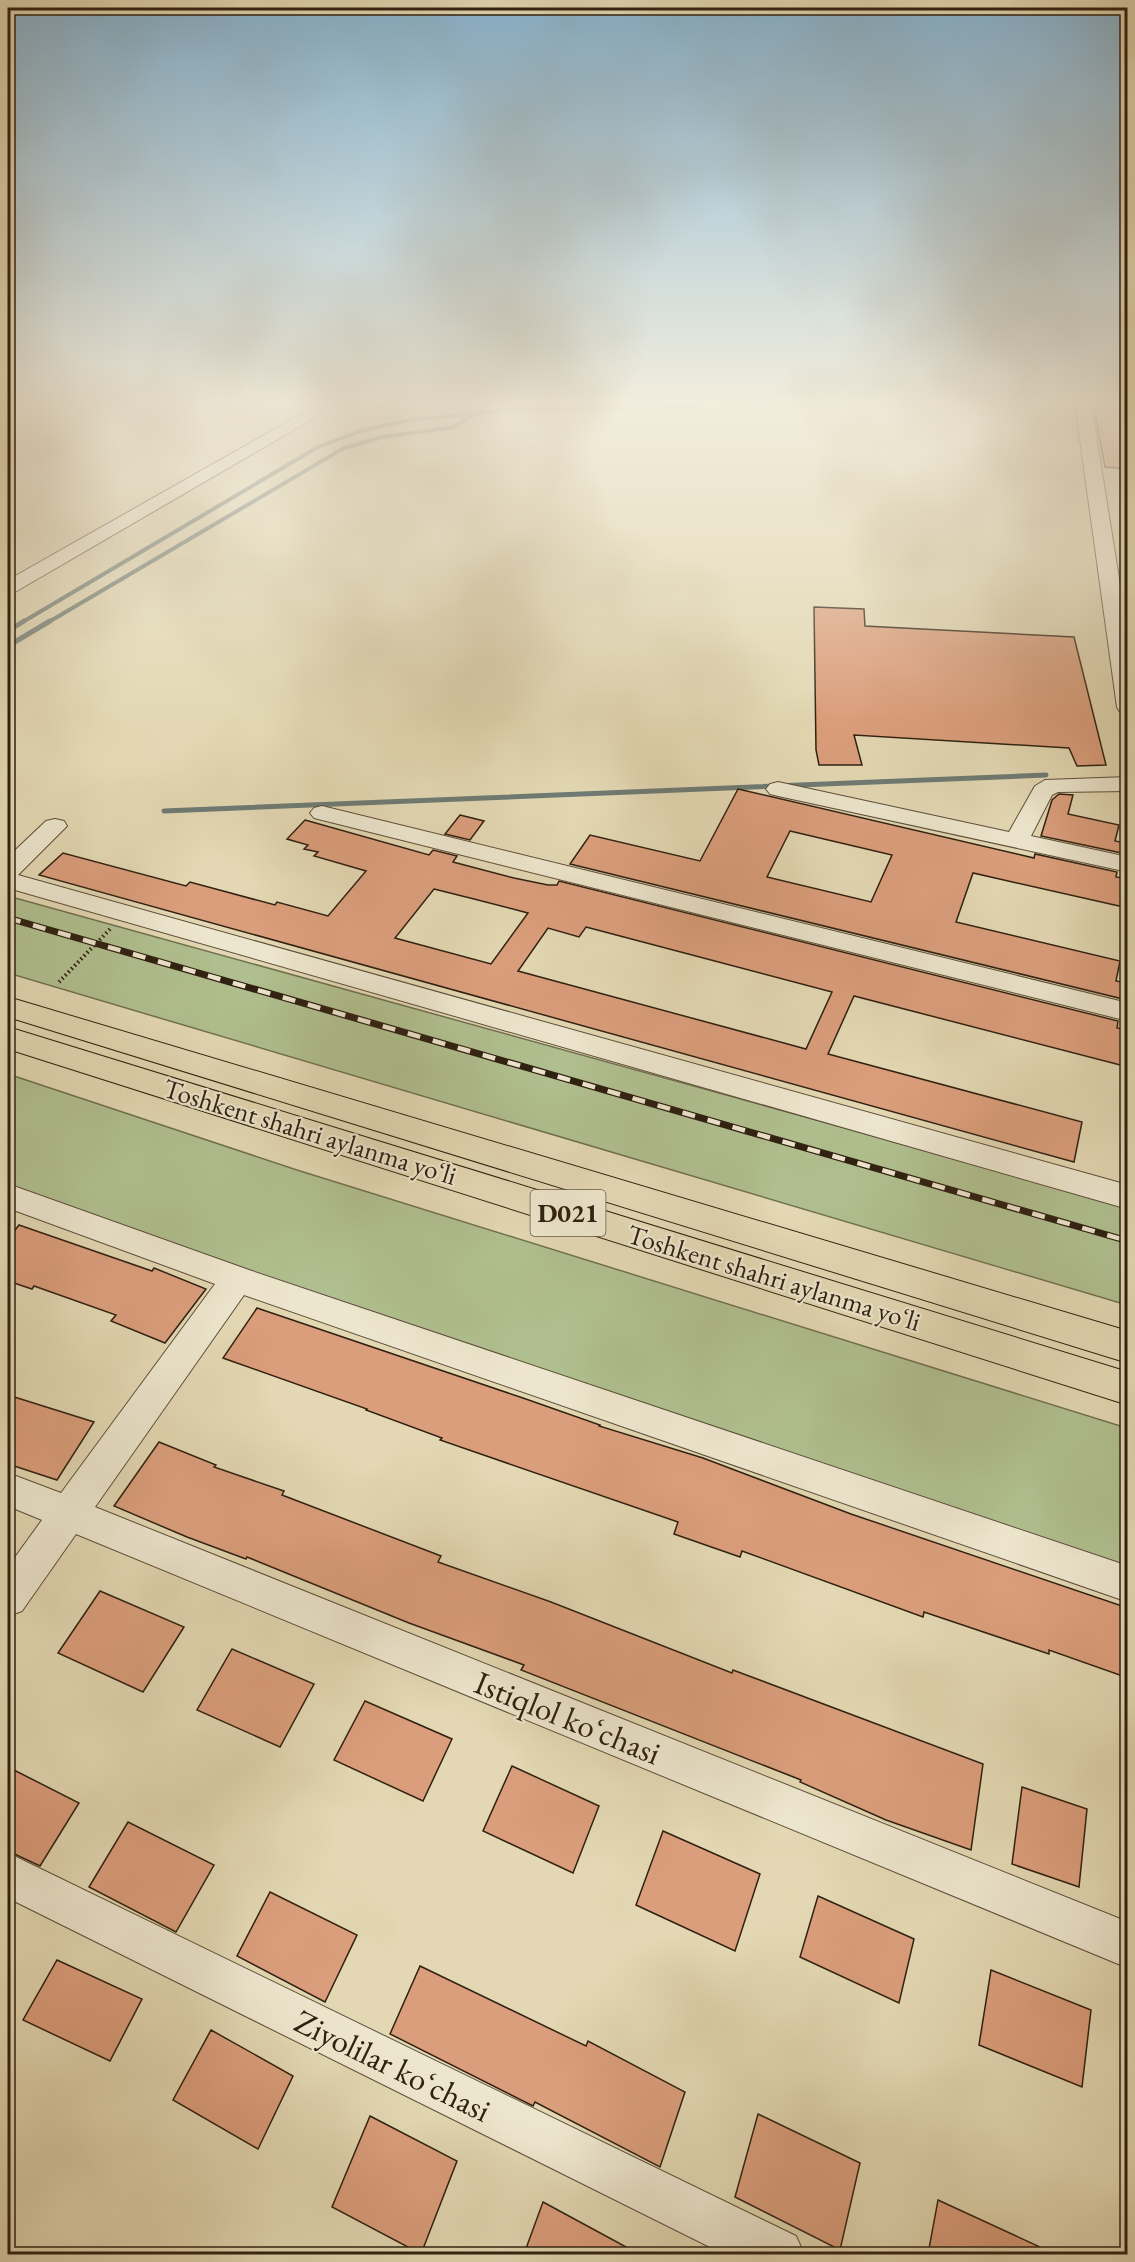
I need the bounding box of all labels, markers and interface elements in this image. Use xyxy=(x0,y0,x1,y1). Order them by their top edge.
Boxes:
street label: Toshkent shahri aylanma yoʻli xyxy=(159,1070,461,1193)
road number: D021 xyxy=(530,1190,606,1236)
street label: Toshkent shahri aylanma yoʻli xyxy=(623,1216,925,1339)
street label: Istiqlol koʻchasi xyxy=(469,1661,667,1774)
street label: Ziyolilar koʻchasi xyxy=(288,1999,498,2131)

